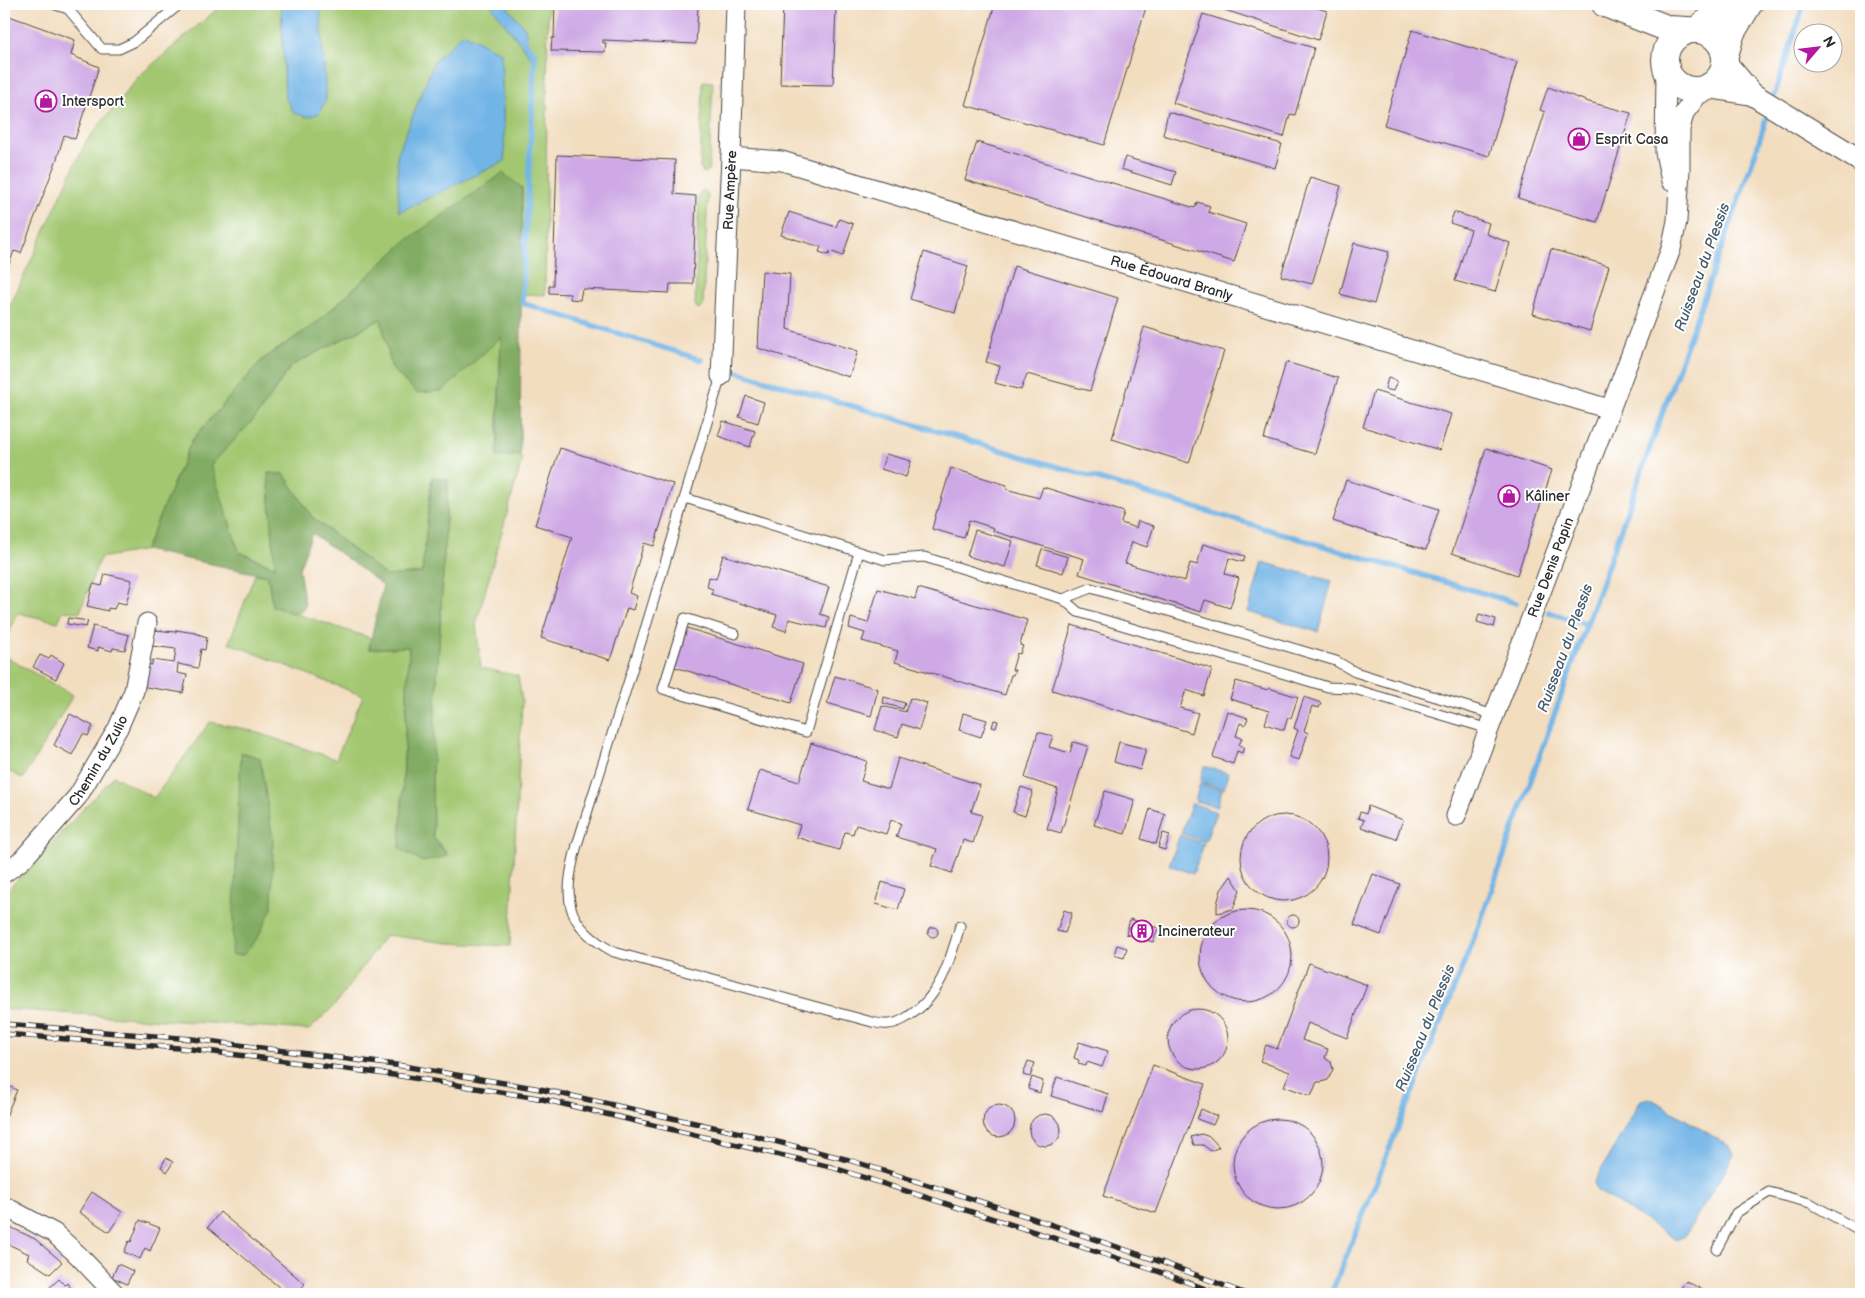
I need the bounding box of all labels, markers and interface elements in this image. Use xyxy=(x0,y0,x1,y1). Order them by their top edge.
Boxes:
north arrow xyxy=(1792,22,1842,72)
text: N xyxy=(1819,33,1839,51)
shop icon: Intersport xyxy=(34,89,58,113)
place label: Intersport xyxy=(62,93,125,110)
shop icon: Esprit Casa xyxy=(1567,127,1591,151)
place label: Esprit Casa xyxy=(1595,131,1668,148)
street label: Rue Ampère xyxy=(720,150,740,230)
water label: Ruisseau du Plessis xyxy=(1670,200,1735,334)
street label: Rue Édouard Branly xyxy=(1108,252,1235,305)
shop icon: Kâliner xyxy=(1497,484,1521,508)
place label: Kâliner xyxy=(1525,488,1570,505)
street label: Rue Denis Papin xyxy=(1524,515,1577,620)
water label: Ruisseau du Plessis xyxy=(1533,581,1598,715)
street label: Chemin du Zulio xyxy=(65,713,132,810)
building icon: Incinerateur xyxy=(1130,919,1154,943)
place label: Incinerateur xyxy=(1158,923,1236,940)
water label: Ruisseau du Plessis xyxy=(1391,961,1460,1094)

